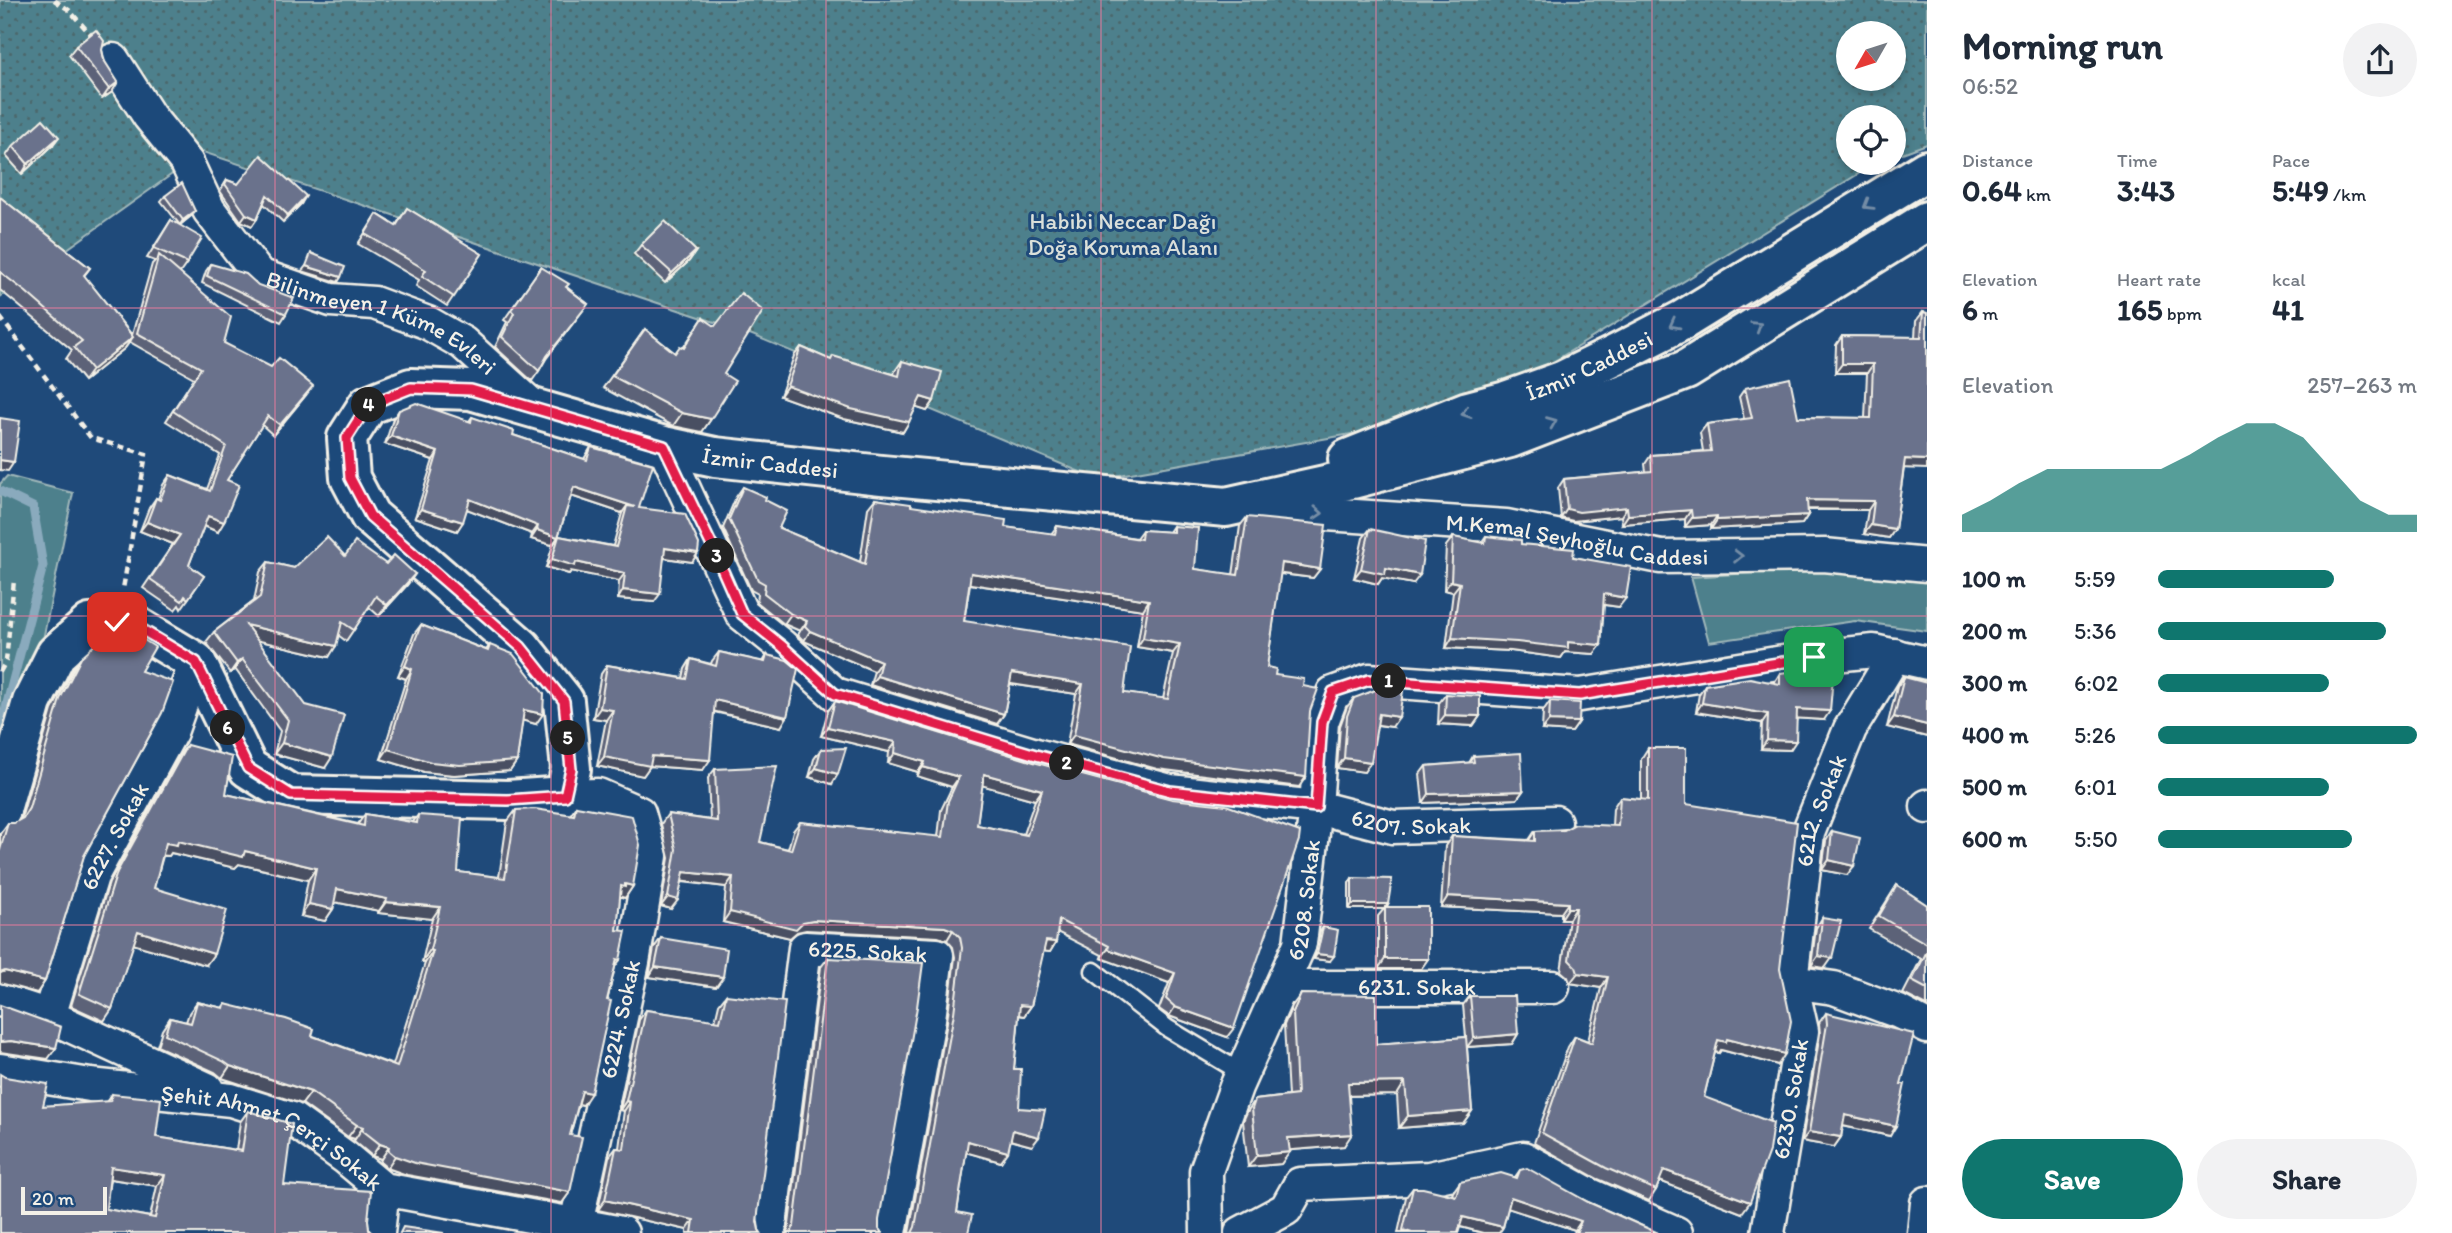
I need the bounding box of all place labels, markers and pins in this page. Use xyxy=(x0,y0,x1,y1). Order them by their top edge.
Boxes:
pin: 4 xyxy=(352,388,386,422)
pin: 3 xyxy=(700,538,734,574)
pin xyxy=(87,592,147,652)
pin xyxy=(1784,627,1844,687)
pin: 1 xyxy=(1372,664,1406,698)
pin: 6 xyxy=(210,710,246,746)
pin: 5 xyxy=(550,720,586,756)
pin: 2 xyxy=(1050,746,1084,780)

